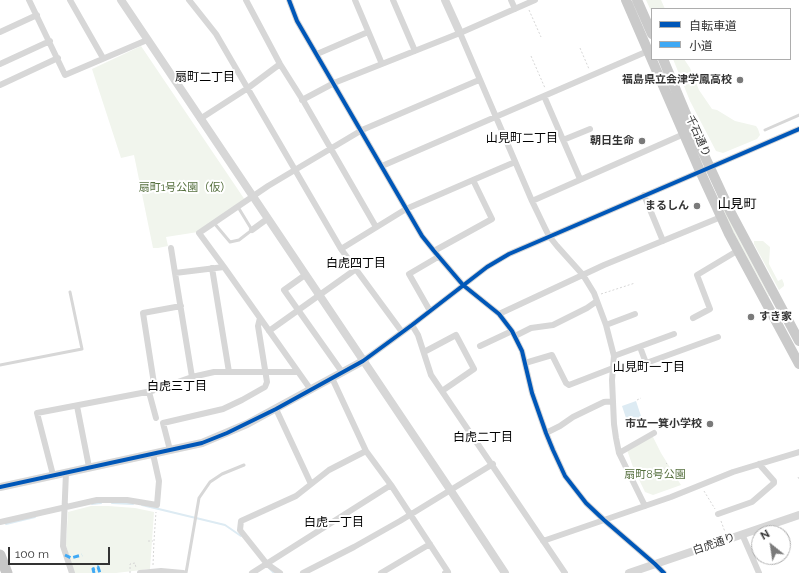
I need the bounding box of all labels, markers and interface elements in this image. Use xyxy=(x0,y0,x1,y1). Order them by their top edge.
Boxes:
legend xyxy=(651,8,791,60)
text: 自転車道 xyxy=(689,19,737,33)
text: 小道 xyxy=(689,39,713,53)
district label: 扇町二丁目 xyxy=(175,70,235,84)
place label: 福島県立会津学鳳高校 xyxy=(622,73,732,87)
marker: 福島県立会津学鳳高校 xyxy=(735,75,745,85)
street label: 千石通り xyxy=(683,113,713,159)
district label: 山見町二丁目 xyxy=(486,131,558,145)
place label: 朝日生命 xyxy=(590,134,634,148)
marker: 朝日生命 xyxy=(637,136,647,146)
park label: 扇町1号公園（仮） xyxy=(139,181,231,195)
district label: 山見町 xyxy=(718,196,756,212)
place label: まるしん xyxy=(645,199,689,213)
marker: まるしん xyxy=(692,201,702,211)
district label: 白虎四丁目 xyxy=(326,256,386,270)
place label: すき家 xyxy=(759,310,792,324)
marker: すき家 xyxy=(746,312,756,322)
district label: 山見町一丁目 xyxy=(613,360,685,374)
district label: 白虎三丁目 xyxy=(147,379,207,393)
place label: 市立一箕小学校 xyxy=(625,417,702,431)
marker: 市立一箕小学校 xyxy=(705,419,715,429)
district label: 白虎二丁目 xyxy=(453,430,513,444)
park label: 扇町8号公園 xyxy=(624,468,686,482)
district label: 白虎一丁目 xyxy=(304,515,364,529)
north arrow xyxy=(751,525,791,565)
text: N xyxy=(758,527,772,543)
street label: 白虎通り xyxy=(691,531,737,557)
scale bar xyxy=(10,539,112,565)
text: 100 m xyxy=(15,547,49,561)

